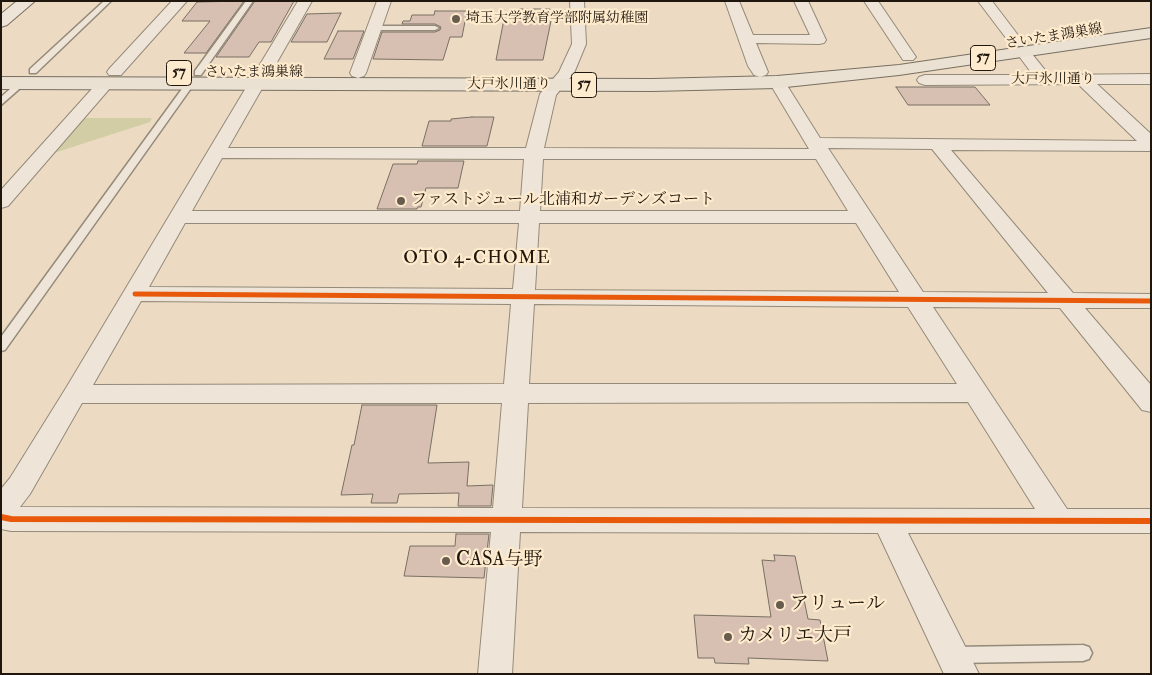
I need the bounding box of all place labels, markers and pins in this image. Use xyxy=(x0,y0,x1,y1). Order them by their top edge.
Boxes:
place label: 埼玉大学教育学部附属幼稚園 xyxy=(466,11,648,27)
marker: 埼玉大学教育学部附属幼稚園 xyxy=(450,13,462,25)
place label: ファストジュール北浦和ガーデンズコート xyxy=(411,191,715,211)
marker: ファストジュール北浦和ガーデンズコート xyxy=(395,195,407,207)
place label: CASA与野 xyxy=(456,550,543,572)
marker: CASA与野 xyxy=(440,555,452,567)
place label: アリュール xyxy=(790,594,885,616)
marker: アリュール xyxy=(774,599,786,611)
place label: カメリエ大戸 xyxy=(738,626,852,648)
marker: カメリエ大戸 xyxy=(722,631,734,643)

